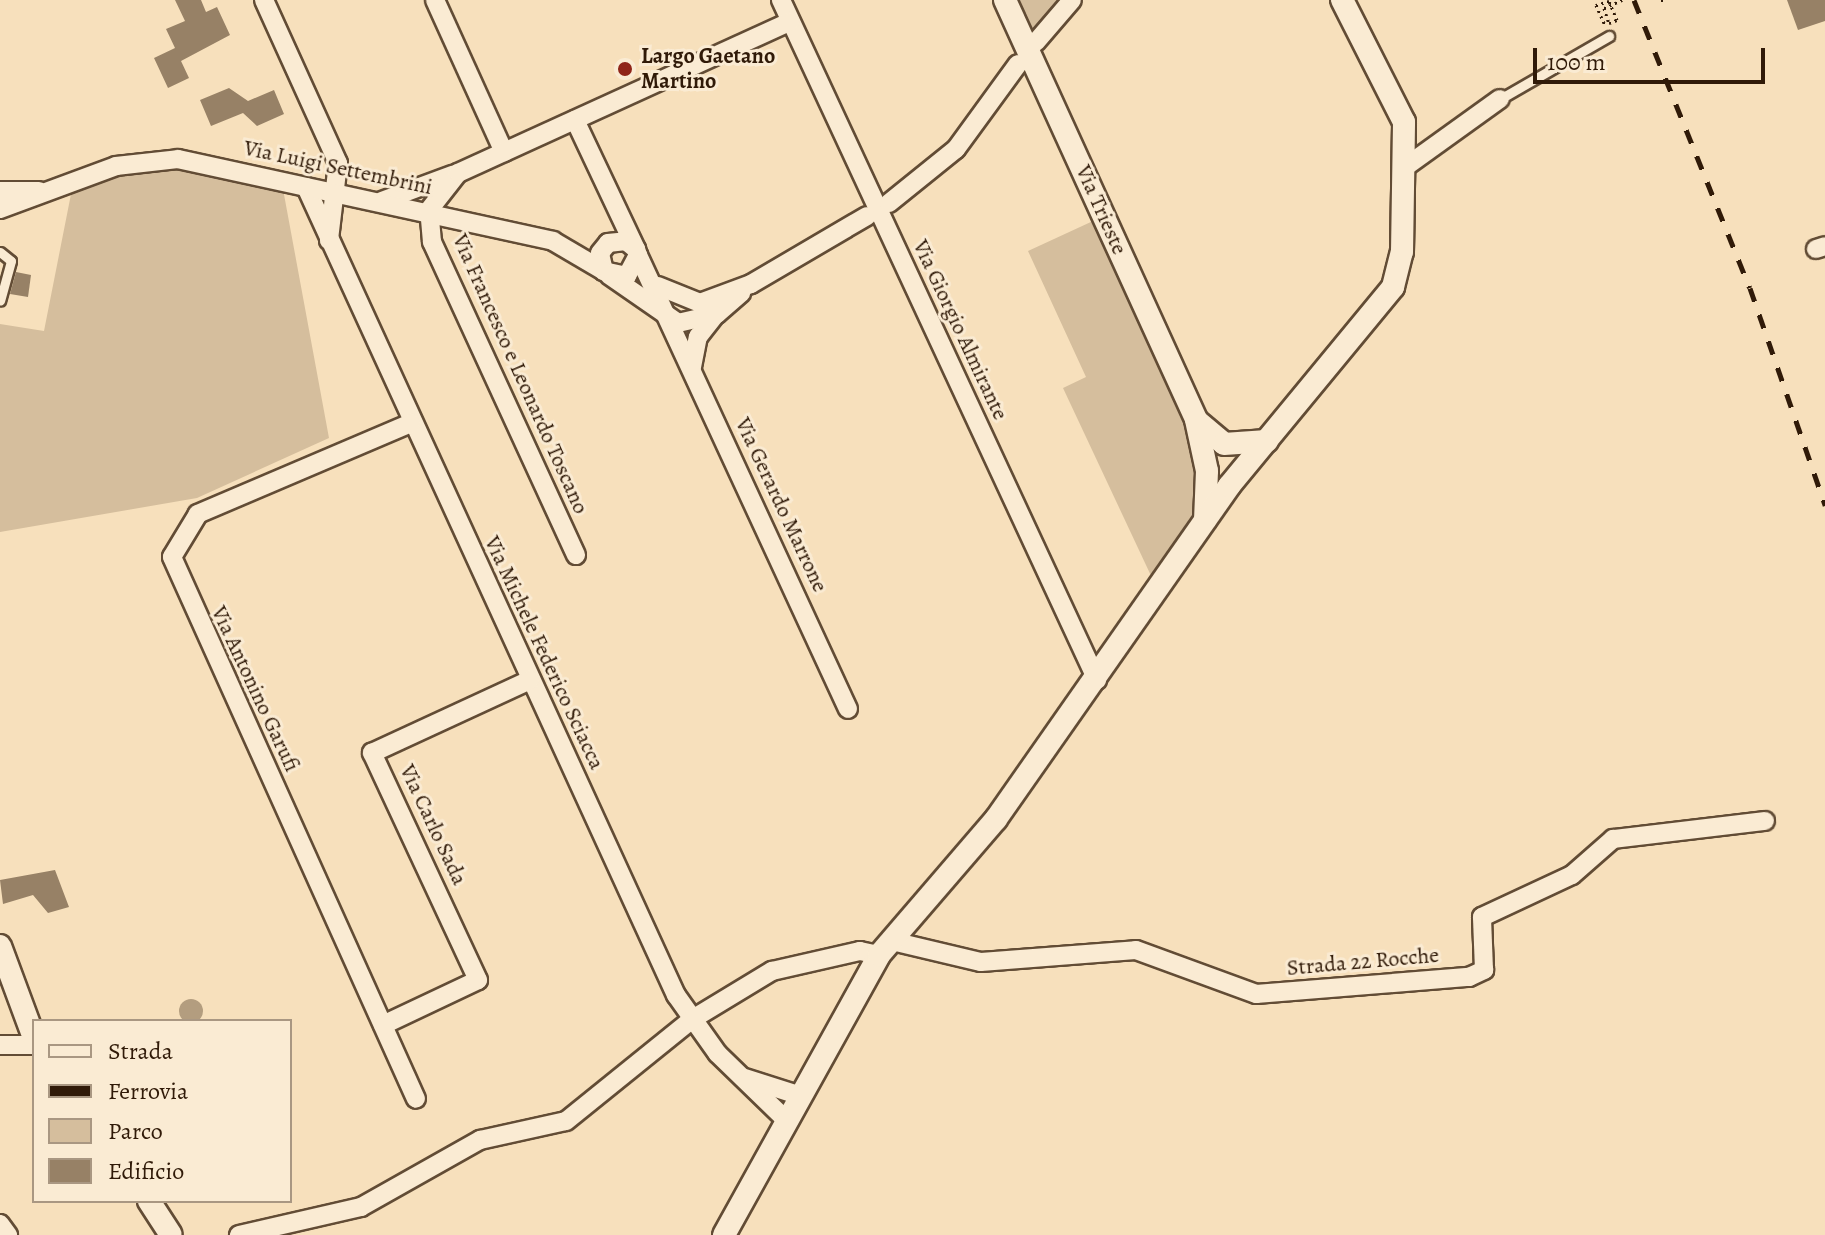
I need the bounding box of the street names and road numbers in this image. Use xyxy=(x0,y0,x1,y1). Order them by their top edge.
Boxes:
street label: Via Luigi Settembrini xyxy=(241,135,435,201)
street label: Via Trieste xyxy=(1070,161,1132,259)
street label: Via Francesco e Leonardo Toscano xyxy=(446,230,594,518)
street label: Via Giorgio Almirante xyxy=(907,236,1013,424)
street label: Via Gerardo Marrone xyxy=(729,414,833,596)
street label: Via Michele Federico Sciacca xyxy=(478,532,610,774)
street label: Via Antonino Garufi xyxy=(205,602,305,776)
street label: Via Carlo Sada xyxy=(394,761,472,889)
street label: Strada 22 Rocche xyxy=(1286,942,1440,982)

